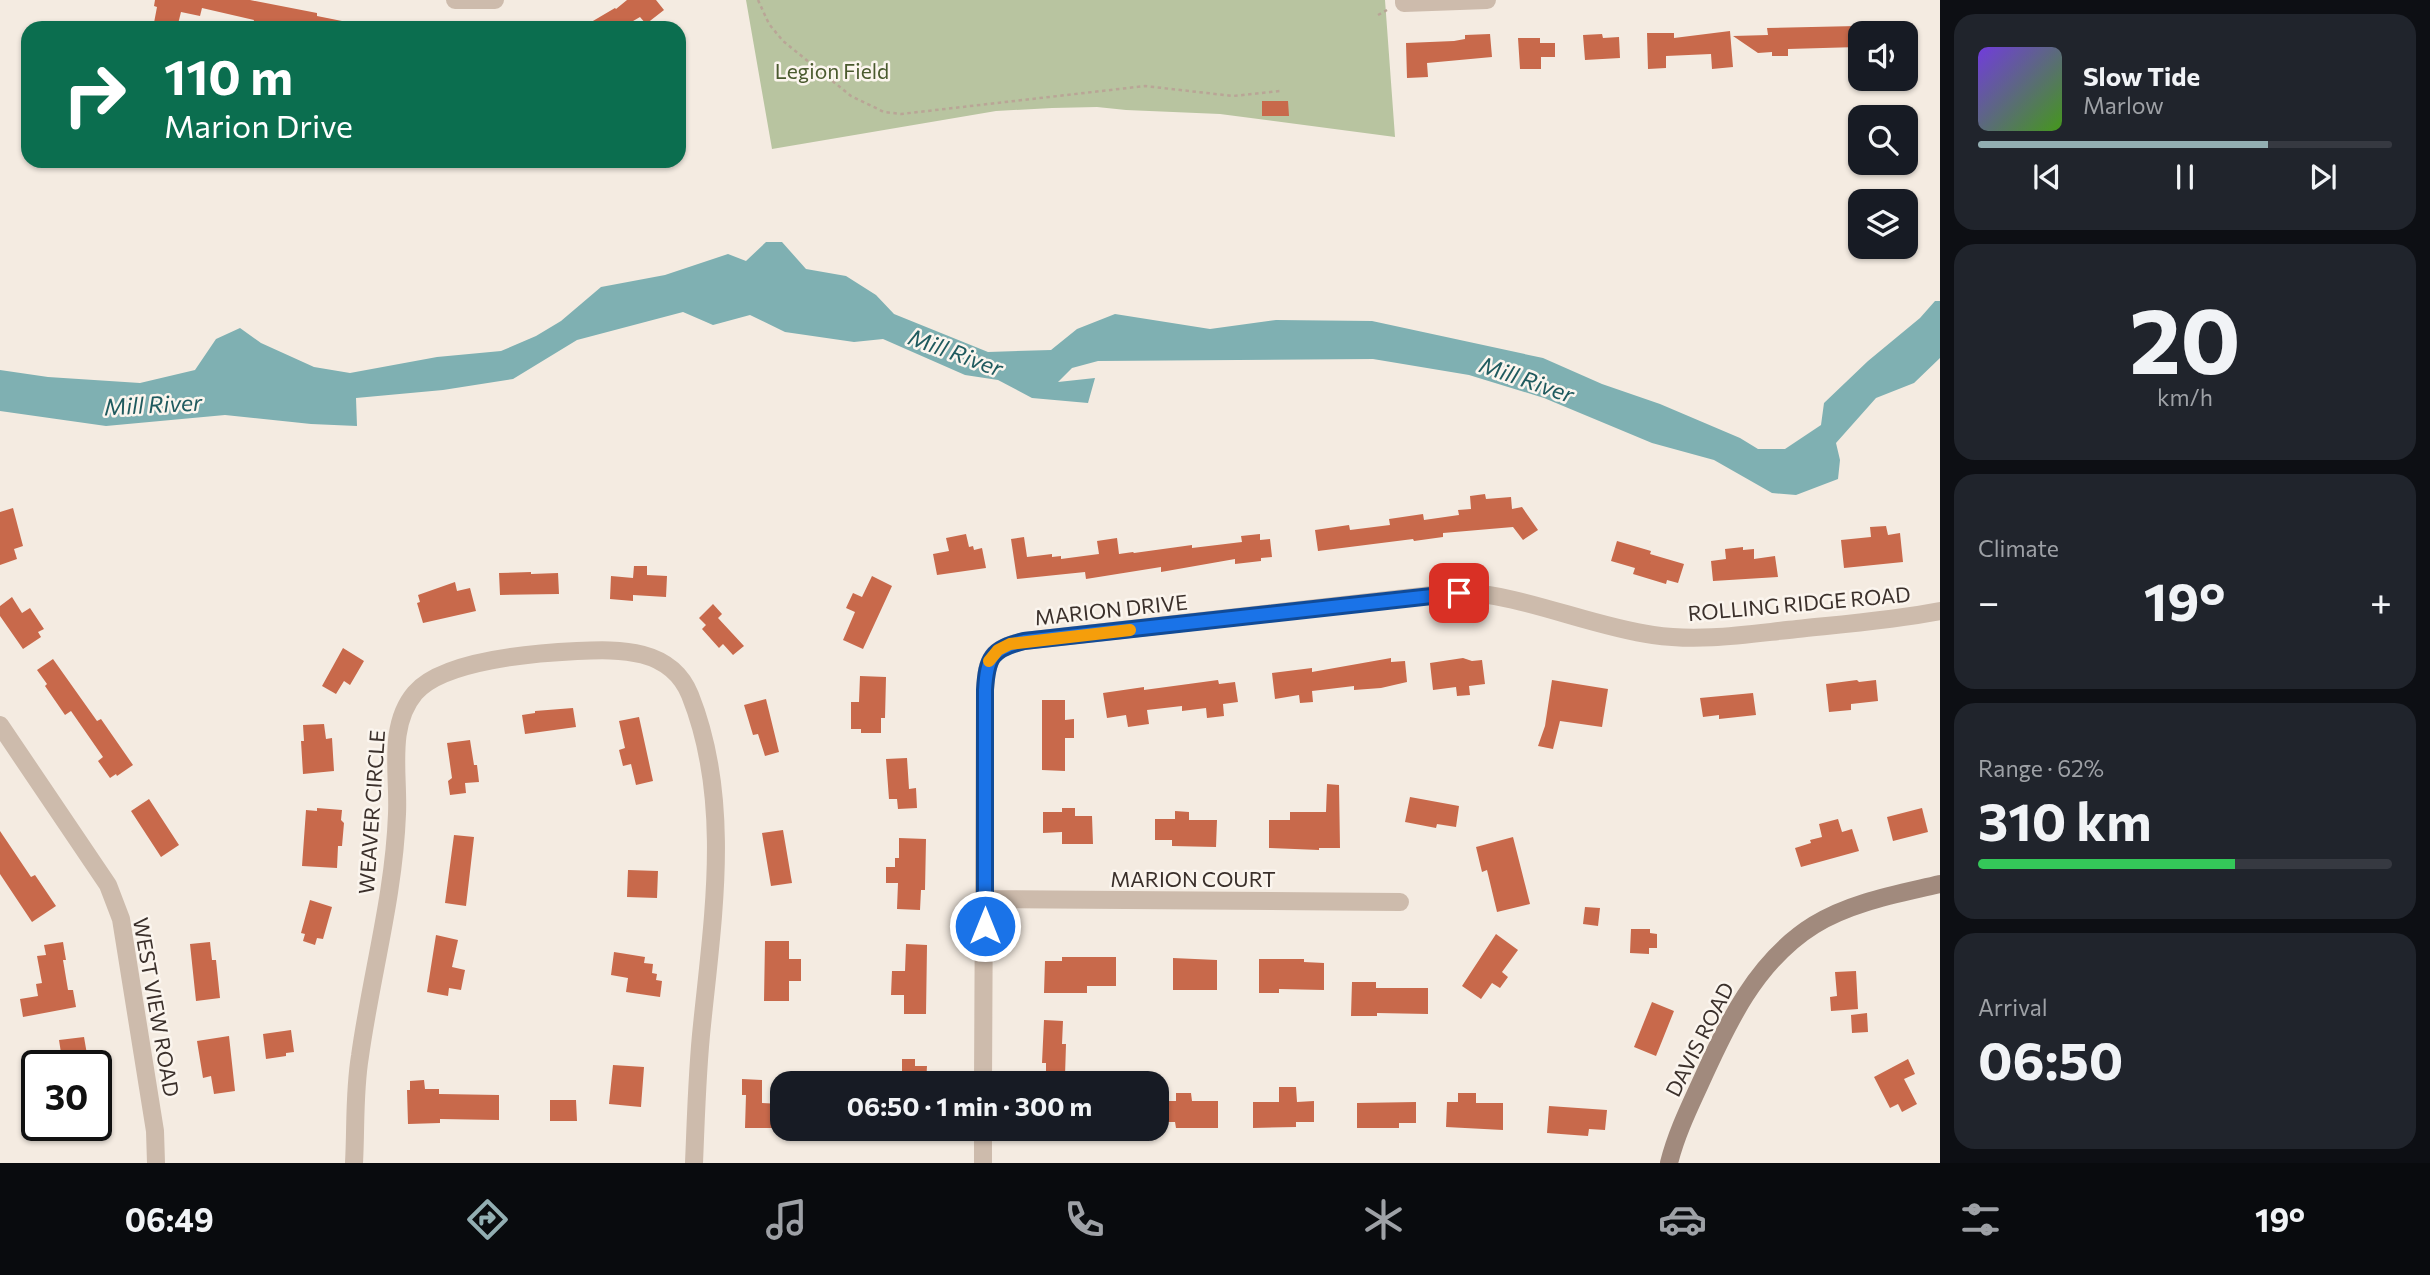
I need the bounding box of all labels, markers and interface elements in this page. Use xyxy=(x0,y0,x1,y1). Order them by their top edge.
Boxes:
map controls xyxy=(1848,21,1918,259)
button: sound xyxy=(1848,21,1918,91)
text: 110 m xyxy=(164,45,293,105)
icon: right xyxy=(49,49,140,140)
park label: Legion Field xyxy=(775,58,889,83)
text: Slow Tide xyxy=(2083,60,2200,91)
text: Marlow xyxy=(2083,91,2164,119)
text: Marion Drive xyxy=(164,105,353,145)
button: search xyxy=(1848,105,1918,175)
icon: previous xyxy=(2028,158,2066,196)
icon: pause xyxy=(2166,158,2204,196)
icon: next xyxy=(2304,158,2342,196)
button: layers xyxy=(1848,189,1918,259)
text: 20 xyxy=(2129,281,2241,393)
water label: Mill River xyxy=(905,322,1008,382)
water label: Mill River xyxy=(1476,350,1579,408)
text: km/h xyxy=(2157,383,2213,411)
water label: Mill River xyxy=(103,387,204,421)
text: Climate xyxy=(1978,534,2059,562)
pin xyxy=(1429,563,1489,623)
text: 19° xyxy=(2144,568,2225,632)
icon: arrive xyxy=(1440,574,1478,612)
text: − xyxy=(1978,577,2000,624)
text: + xyxy=(2370,577,2392,624)
street label: ROLLING RIDGE ROAD xyxy=(1687,581,1911,625)
street label: MARION DRIVE xyxy=(1033,589,1189,629)
street label: WEAVER CIRCLE xyxy=(353,729,389,895)
text: Range · 62% xyxy=(1978,754,2104,782)
text: 310 km xyxy=(1978,788,2152,852)
street label: MARION COURT xyxy=(1110,866,1276,891)
position arrow xyxy=(948,889,1022,963)
street label: WEST VIEW ROAD xyxy=(129,915,185,1099)
street label: DAVIS ROAD xyxy=(1660,978,1738,1100)
text: Arrival xyxy=(1978,993,2048,1021)
text: 06:50 xyxy=(1978,1027,2123,1091)
speed limit sign: 30 xyxy=(21,1050,112,1141)
text: 06:50 · 1 min · 300 m xyxy=(847,1090,1092,1121)
icon: directions xyxy=(463,1195,512,1244)
icon: music xyxy=(762,1195,811,1244)
icon: phone xyxy=(1060,1195,1109,1244)
icon: climate xyxy=(1359,1195,1408,1244)
icon: car xyxy=(1658,1195,1707,1244)
icon: filters xyxy=(1956,1195,2005,1244)
text: 06:49 xyxy=(125,1199,214,1239)
text: 19° xyxy=(2255,1199,2305,1239)

